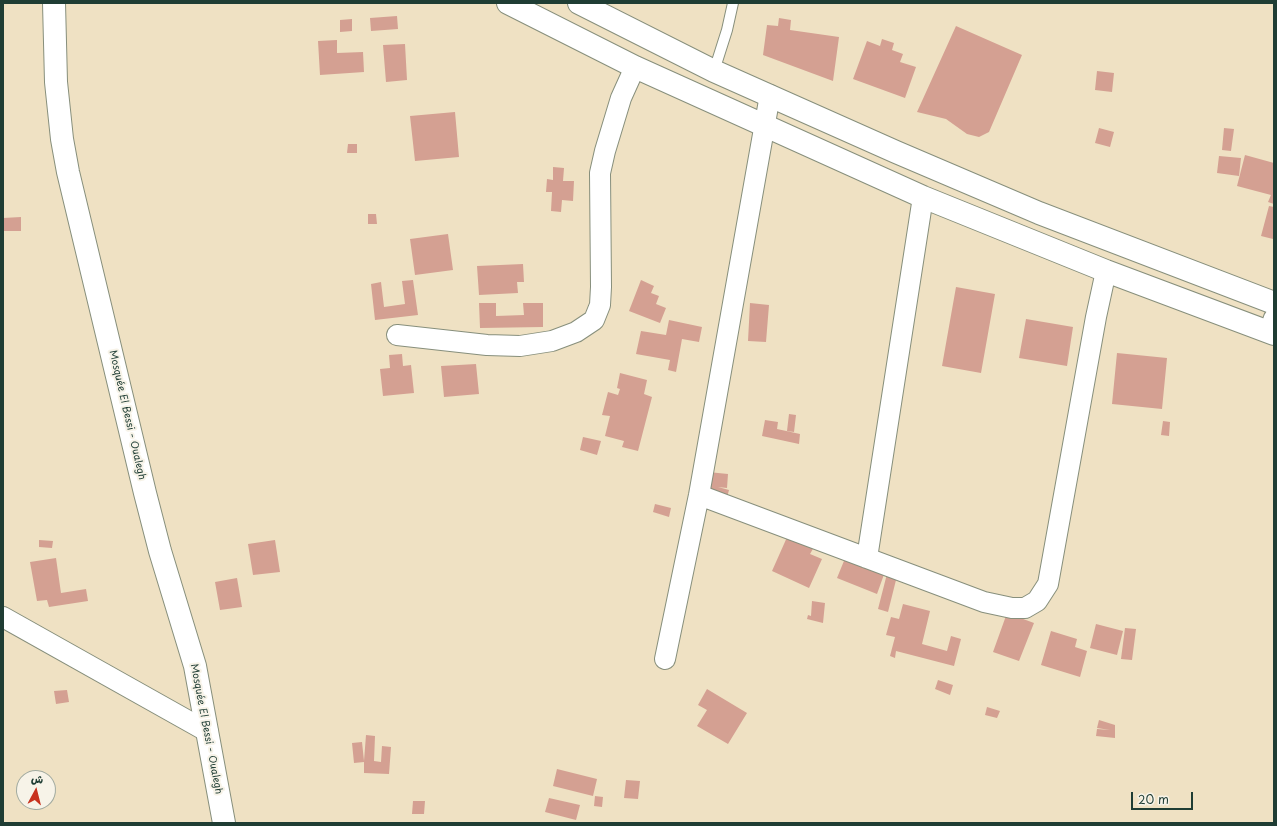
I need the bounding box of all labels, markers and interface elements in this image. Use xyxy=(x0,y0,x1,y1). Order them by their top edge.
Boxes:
street label: Mosquée El Bessi - Oualegh xyxy=(106,349,148,481)
street label: Mosquée El Bessi - Oualegh xyxy=(187,663,225,795)
text: ش xyxy=(30,769,44,788)
north arrow xyxy=(16,770,56,810)
scale bar xyxy=(1133,784,1195,810)
text: 20 m xyxy=(1138,790,1169,808)

